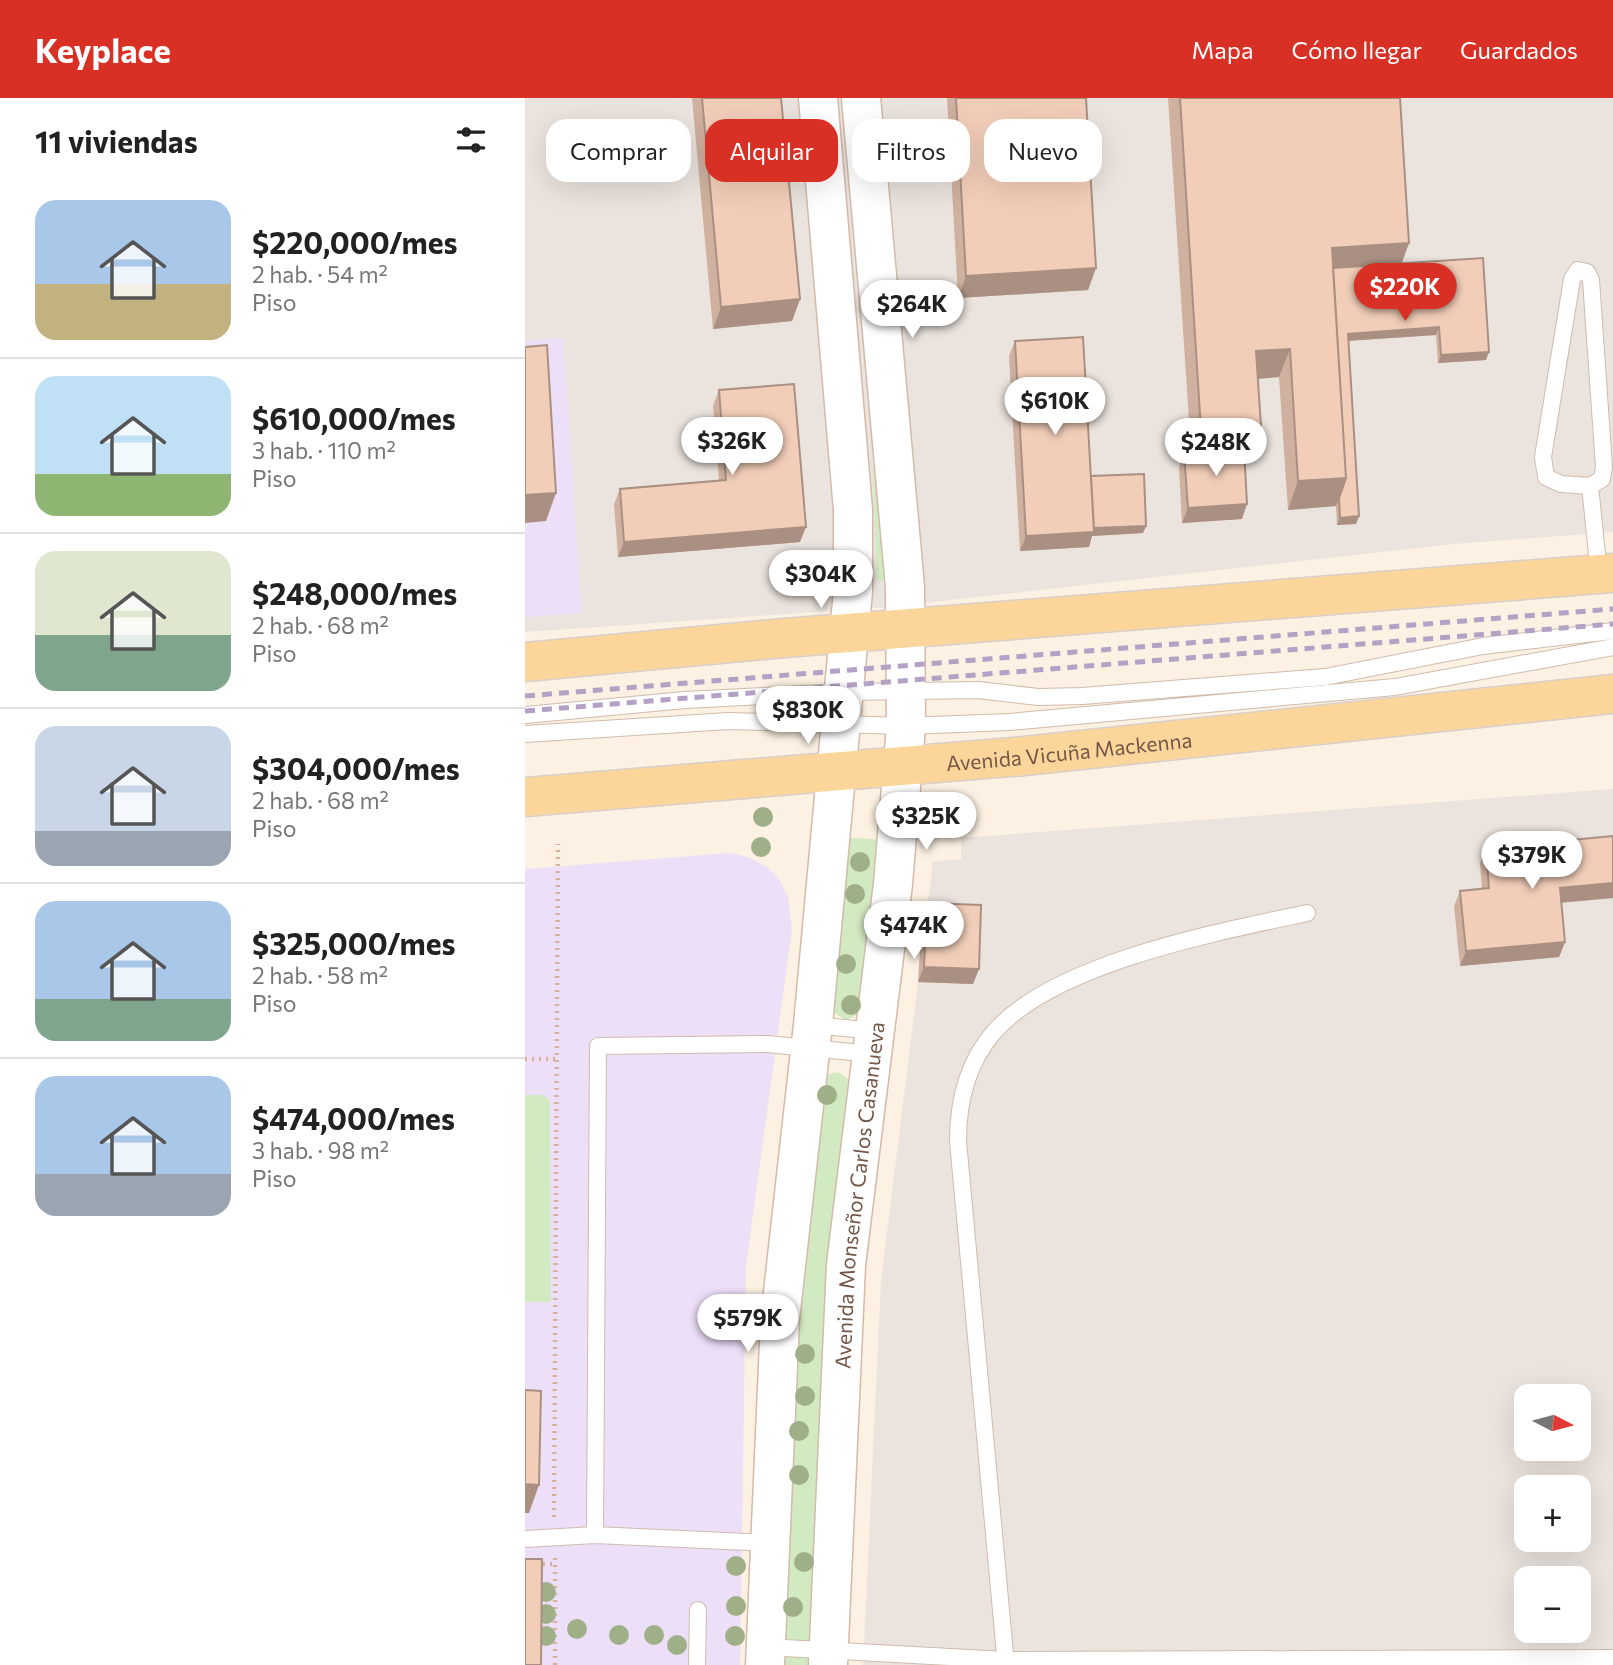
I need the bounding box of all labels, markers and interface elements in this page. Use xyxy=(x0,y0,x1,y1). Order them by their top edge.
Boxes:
text: Keyplace xyxy=(35,29,171,70)
text: Mapa xyxy=(1191,35,1254,64)
text: Cómo llegar xyxy=(1292,35,1422,64)
text: Guardados xyxy=(1460,35,1578,64)
chip: Comprar xyxy=(546,119,691,182)
chip: Alquilar xyxy=(705,119,838,182)
chip: Filtros xyxy=(852,119,970,182)
chip: Nuevo xyxy=(984,119,1102,182)
icon: filters xyxy=(452,121,490,159)
text: 11 viviendas xyxy=(35,122,198,159)
text: $220,000/mes xyxy=(252,223,458,260)
icon: home xyxy=(91,228,175,312)
text: 2 hab. · 54 m² xyxy=(252,260,388,288)
pin: $220K xyxy=(1356,264,1454,323)
text: $220K xyxy=(1370,272,1440,300)
pin: $264K xyxy=(863,280,961,340)
text: Piso xyxy=(252,288,297,316)
text: $264K xyxy=(877,289,947,317)
pin: $610K xyxy=(1006,378,1104,437)
text: $610K xyxy=(1020,386,1090,414)
text: $610,000/mes xyxy=(252,399,456,436)
icon: home xyxy=(91,404,175,488)
pin: $326K xyxy=(683,418,781,477)
pin: $248K xyxy=(1167,418,1265,478)
text: $326K xyxy=(697,426,767,454)
text: $248K xyxy=(1181,427,1251,455)
text: 3 hab. · 110 m² xyxy=(252,436,396,464)
text: Piso xyxy=(252,464,297,492)
pin: $304K xyxy=(772,550,870,610)
text: $304K xyxy=(785,559,857,587)
text: $248,000/mes xyxy=(252,574,457,611)
icon: home xyxy=(91,579,175,663)
text: 2 hab. · 68 m² xyxy=(252,611,389,639)
text: Piso xyxy=(252,639,297,667)
pin: $830K xyxy=(759,686,857,746)
text: $830K xyxy=(772,695,844,723)
street label: Avenida Vicuña Mackenna xyxy=(945,726,1193,775)
text: $304,000/mes xyxy=(252,749,460,786)
icon: home xyxy=(91,754,175,838)
text: 2 hab. · 68 m² xyxy=(252,786,389,814)
pin: $325K xyxy=(877,792,975,852)
text: $325K xyxy=(891,801,961,829)
text: Piso xyxy=(252,814,297,842)
pin: $379K xyxy=(1483,832,1581,891)
text: $379K xyxy=(1497,840,1567,868)
pin: $474K xyxy=(865,902,963,961)
text: $474K xyxy=(880,910,948,938)
text: $325,000/mes xyxy=(252,924,456,961)
icon: home xyxy=(91,929,175,1013)
text: 2 hab. · 58 m² xyxy=(252,961,388,989)
text: Piso xyxy=(252,989,297,1017)
street label: Avenida Monseñor Carlos Casanueva xyxy=(829,1020,888,1369)
text: $474,000/mes xyxy=(252,1099,455,1136)
icon: home xyxy=(91,1104,175,1188)
text: 3 hab. · 98 m² xyxy=(252,1136,389,1164)
text: Piso xyxy=(252,1164,297,1192)
pin: $579K xyxy=(699,1294,797,1354)
text: $579K xyxy=(713,1303,783,1331)
north arrow xyxy=(1514,1384,1591,1461)
map controls xyxy=(1514,1384,1591,1643)
button: + xyxy=(1514,1475,1591,1552)
button: − xyxy=(1514,1566,1591,1643)

